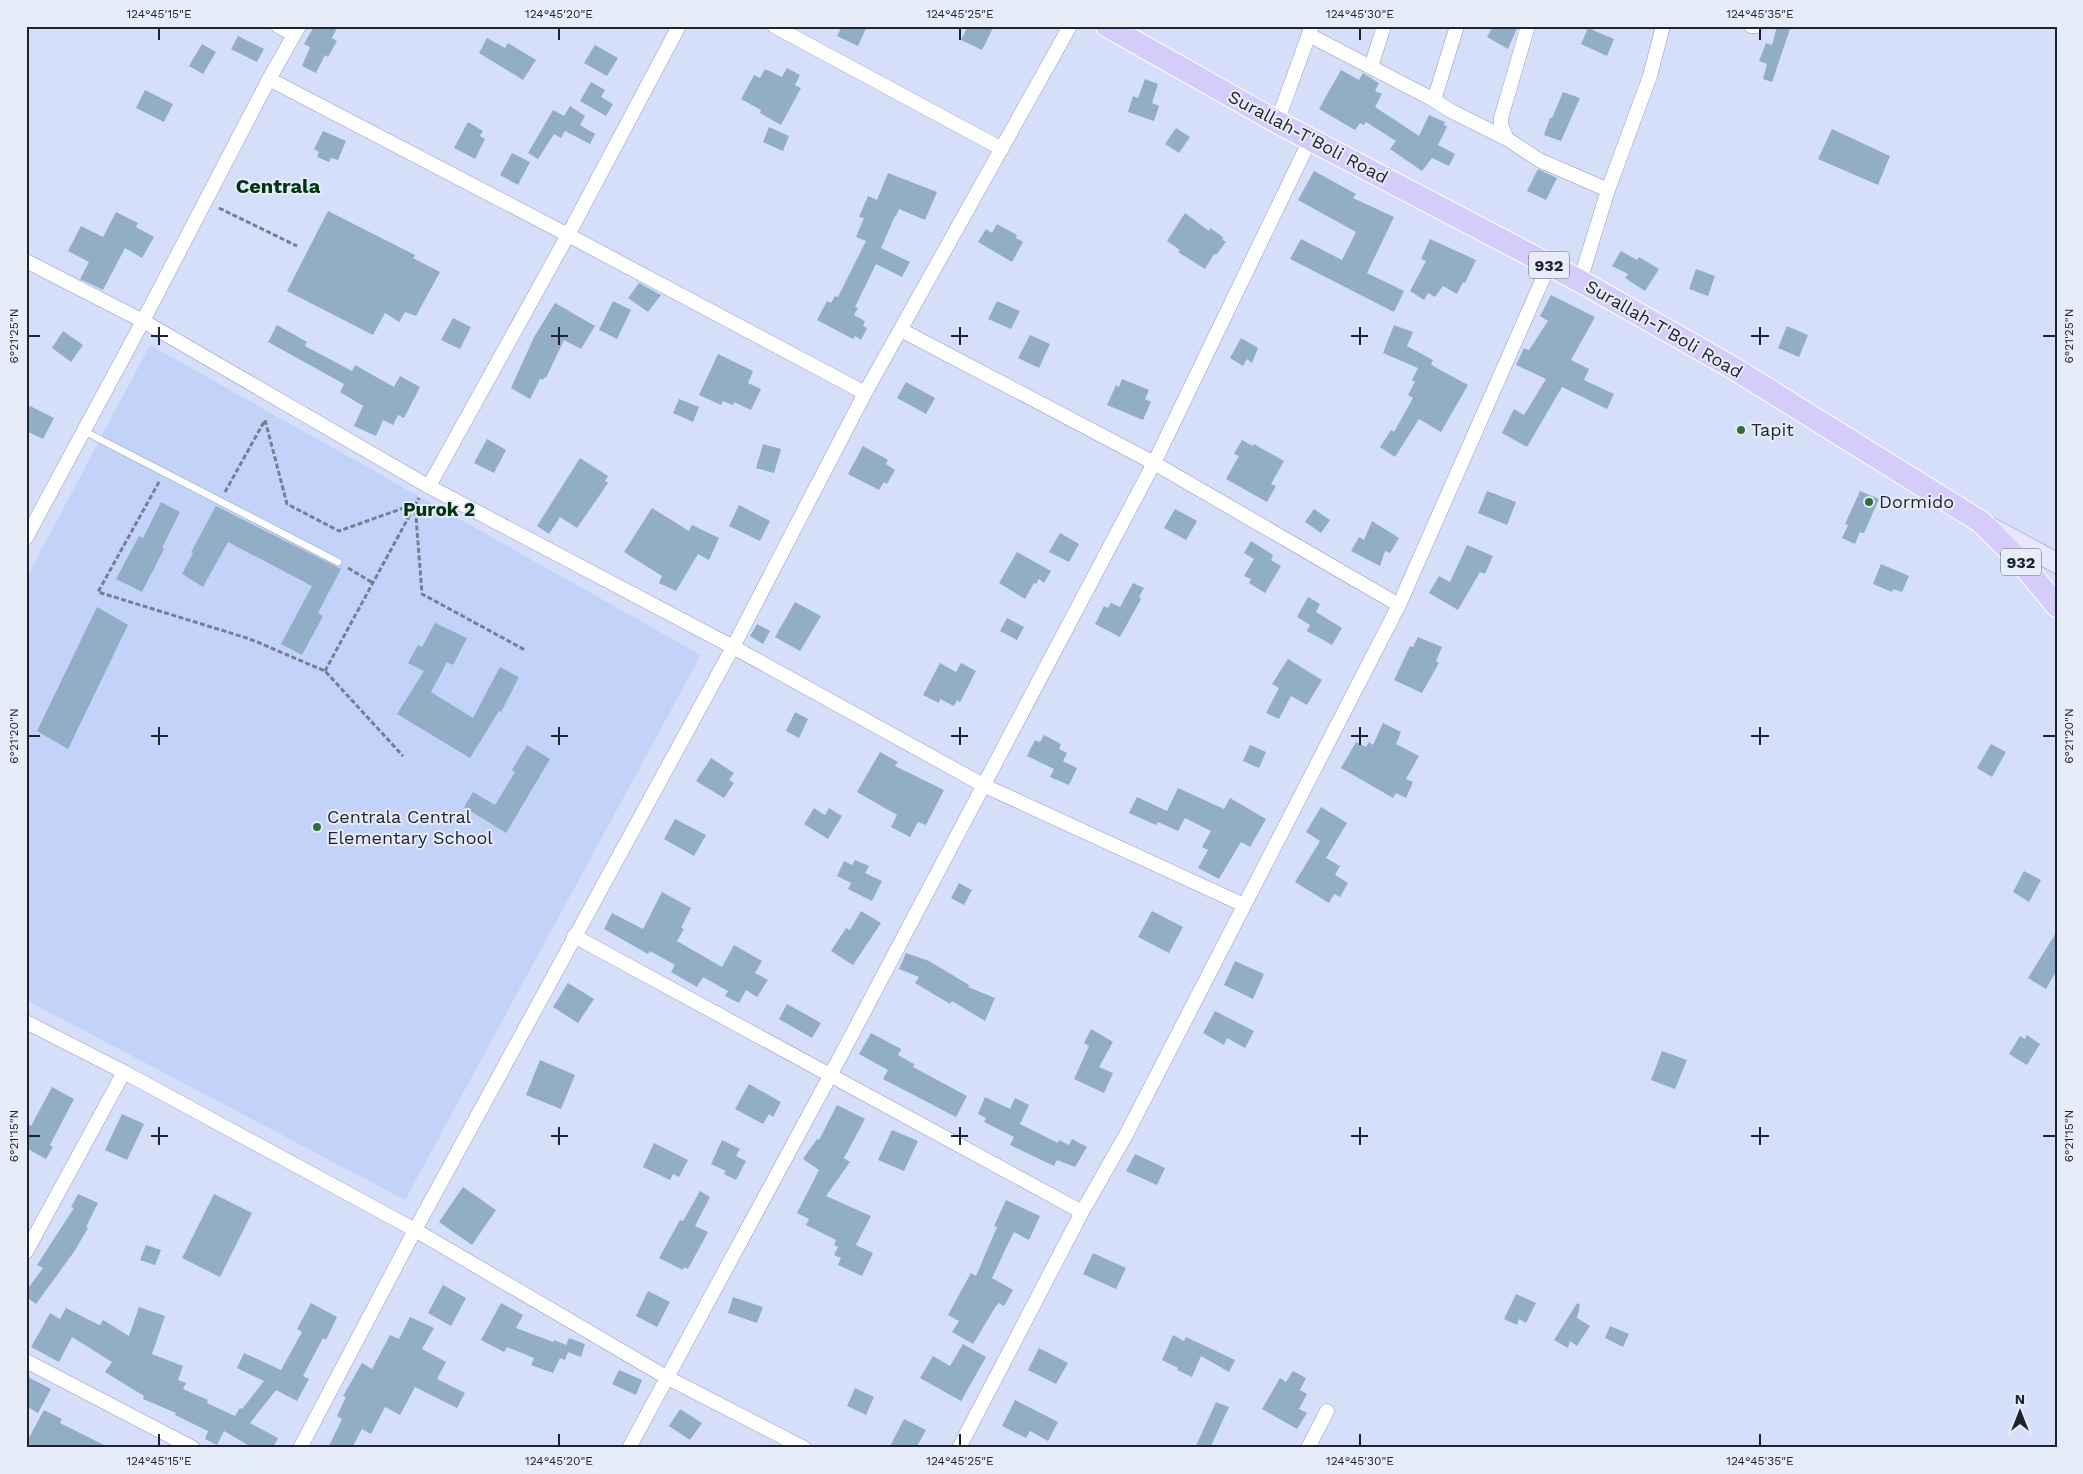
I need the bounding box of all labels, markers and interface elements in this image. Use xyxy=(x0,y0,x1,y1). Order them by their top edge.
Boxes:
text: 124°45'15"E xyxy=(126,7,192,21)
text: 124°45'20"E xyxy=(525,7,593,21)
text: 124°45'25"E xyxy=(926,7,994,21)
text: 124°45'30"E xyxy=(1326,7,1394,21)
text: 124°45'35"E xyxy=(1726,7,1794,21)
street label: Surallah-T'Boli Road xyxy=(1225,86,1392,188)
district label: Centrala xyxy=(236,174,321,198)
road number: 932 xyxy=(1529,252,1569,278)
street label: Surallah-T'Boli Road xyxy=(1582,275,1746,382)
text: 6°21'25"N xyxy=(7,309,21,363)
text: 6°21'25"N xyxy=(2062,309,2076,363)
place label: Tapit xyxy=(1751,419,1794,440)
marker: Tapit xyxy=(1735,424,1747,436)
place label: Dormido xyxy=(1879,491,1954,512)
marker: Dormido xyxy=(1863,496,1875,508)
district label: Purok 2 xyxy=(403,498,475,521)
road number: 932 xyxy=(2001,548,2041,576)
text: 6°21'20"N xyxy=(7,708,21,764)
text: 6°21'20"N xyxy=(2062,708,2076,764)
place label: Centrala Central Elementary School xyxy=(327,806,493,848)
marker: Centrala Central Elementary School xyxy=(311,821,323,833)
text: 6°21'15"N xyxy=(7,1110,21,1162)
text: 6°21'15"N xyxy=(2062,1110,2076,1162)
north arrow xyxy=(1996,1386,2046,1436)
text: N xyxy=(2015,1391,2025,1407)
text: 124°45'15"E xyxy=(126,1454,192,1468)
text: 124°45'20"E xyxy=(525,1454,593,1468)
text: 124°45'25"E xyxy=(926,1454,994,1468)
text: 124°45'30"E xyxy=(1326,1454,1394,1468)
text: 124°45'35"E xyxy=(1726,1454,1794,1468)

